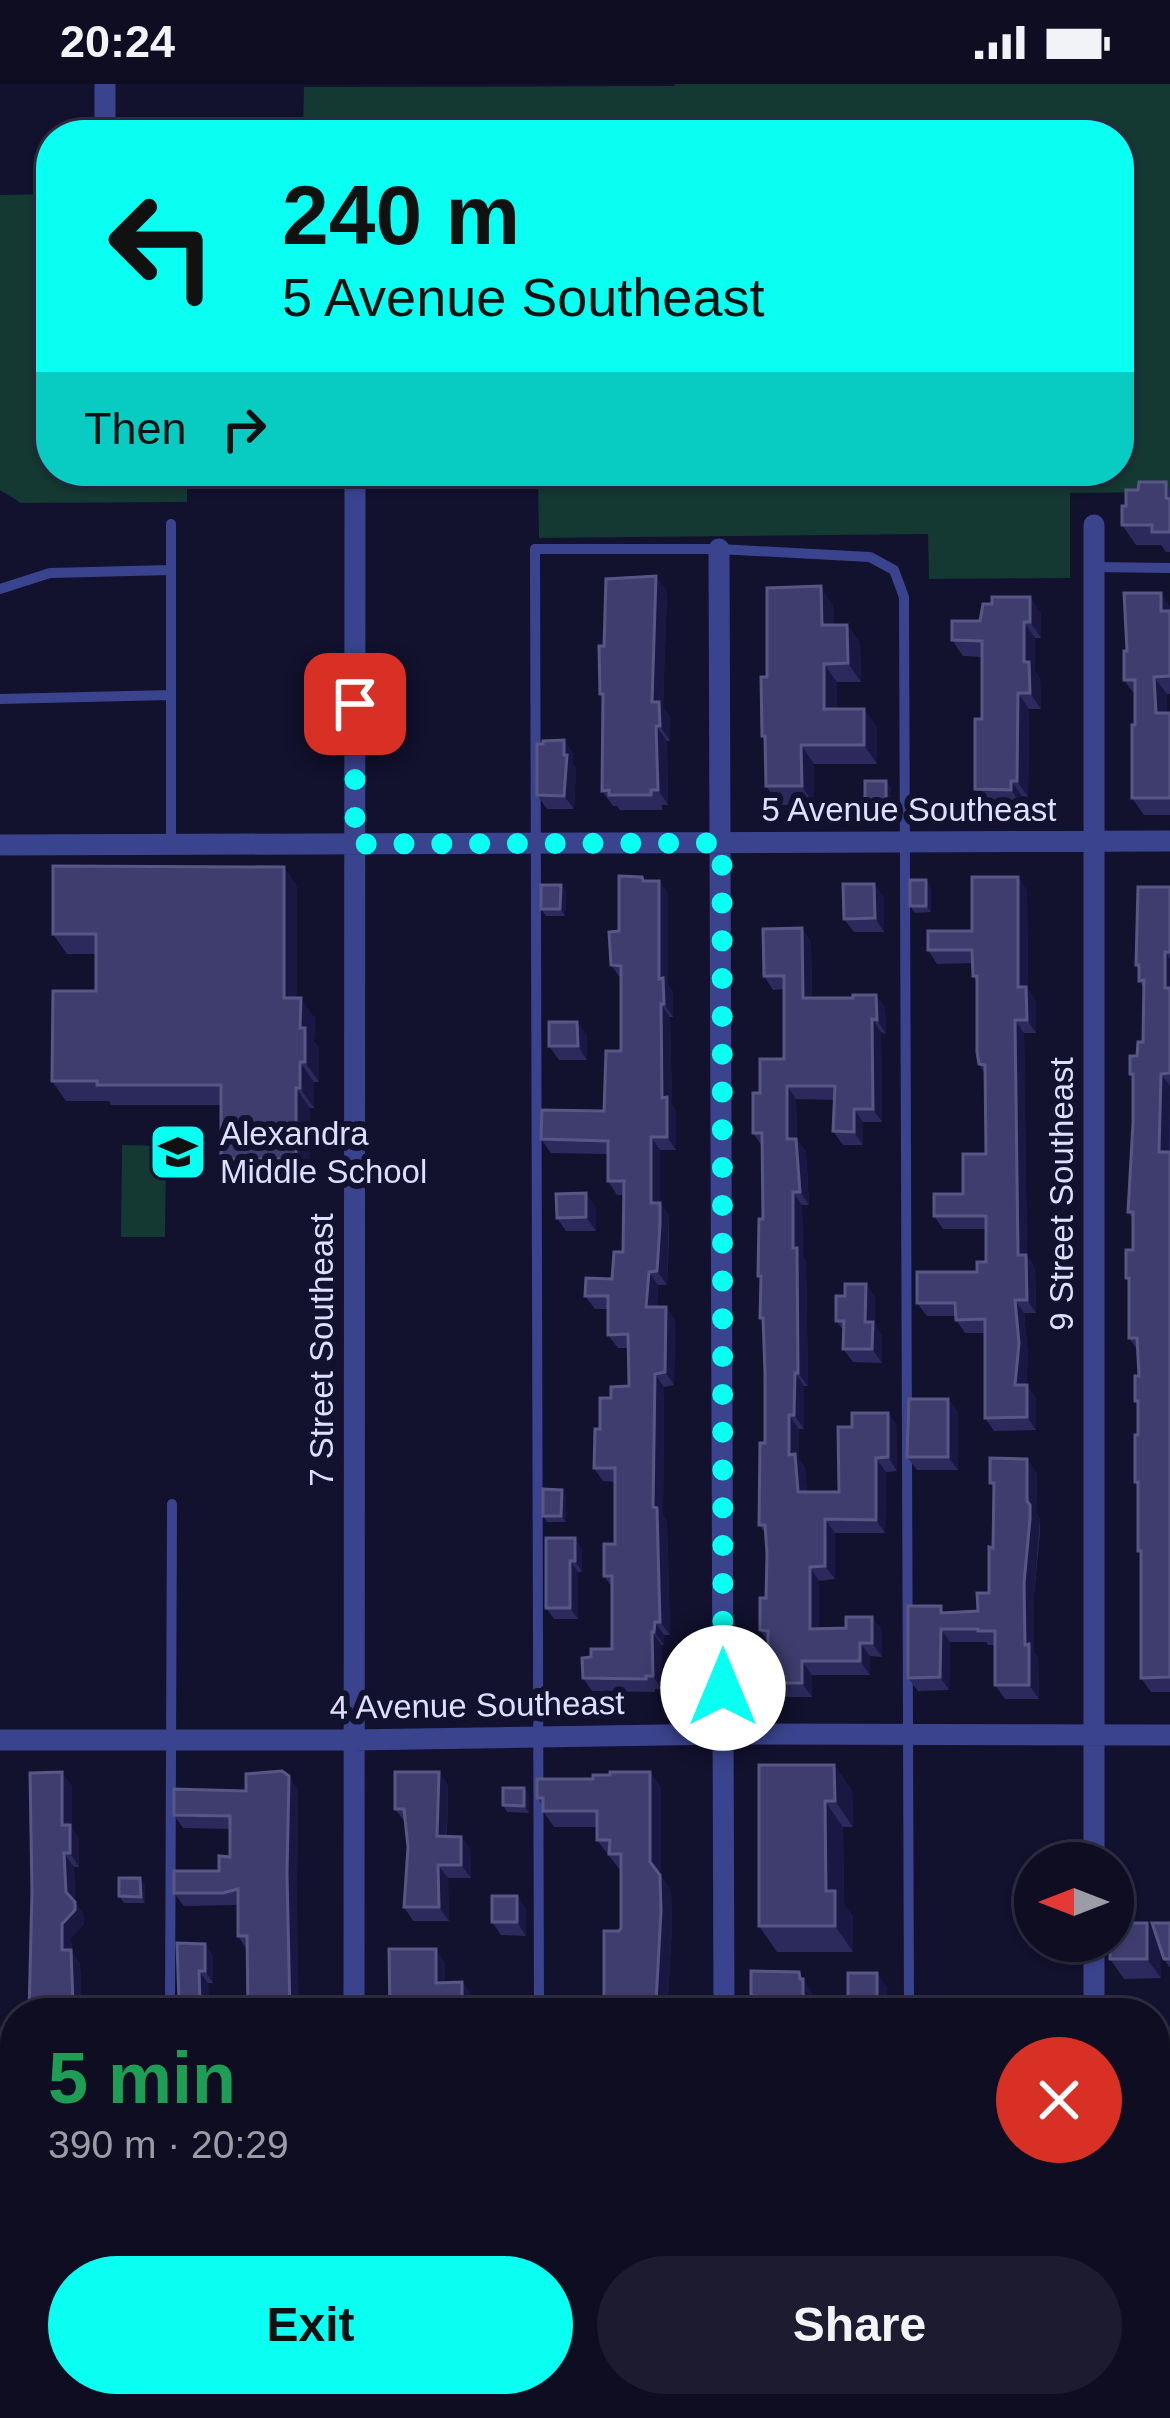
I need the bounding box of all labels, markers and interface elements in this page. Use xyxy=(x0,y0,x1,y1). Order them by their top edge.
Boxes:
text: 20:24 xyxy=(60,16,175,67)
icon: left xyxy=(84,168,240,324)
text: 240 m xyxy=(282,168,520,262)
text: 5 Avenue Southeast xyxy=(282,267,764,327)
icon: right xyxy=(211,396,277,462)
text: Then xyxy=(84,403,187,454)
pin xyxy=(304,653,406,755)
icon: arrive xyxy=(322,671,388,737)
street label: 5 Avenue Southeast xyxy=(762,791,1056,828)
street label: 9 Street Southeast xyxy=(1043,1057,1080,1331)
place label: Alexandra Middle School xyxy=(220,1115,427,1190)
school or university icon: Alexandra Middle School xyxy=(147,1121,209,1183)
street label: 7 Street Southeast xyxy=(303,1213,340,1487)
position arrow xyxy=(660,1625,786,1751)
street label: 4 Avenue Southeast xyxy=(329,1684,625,1726)
north arrow xyxy=(1014,1842,1134,1962)
map controls xyxy=(1014,1842,1134,1962)
button: close xyxy=(996,2037,1122,2163)
text: 5 min xyxy=(48,2038,236,2118)
text: 390 m · 20:29 xyxy=(48,2123,289,2166)
button: Exit xyxy=(48,2256,573,2394)
button: Share xyxy=(597,2256,1122,2394)

